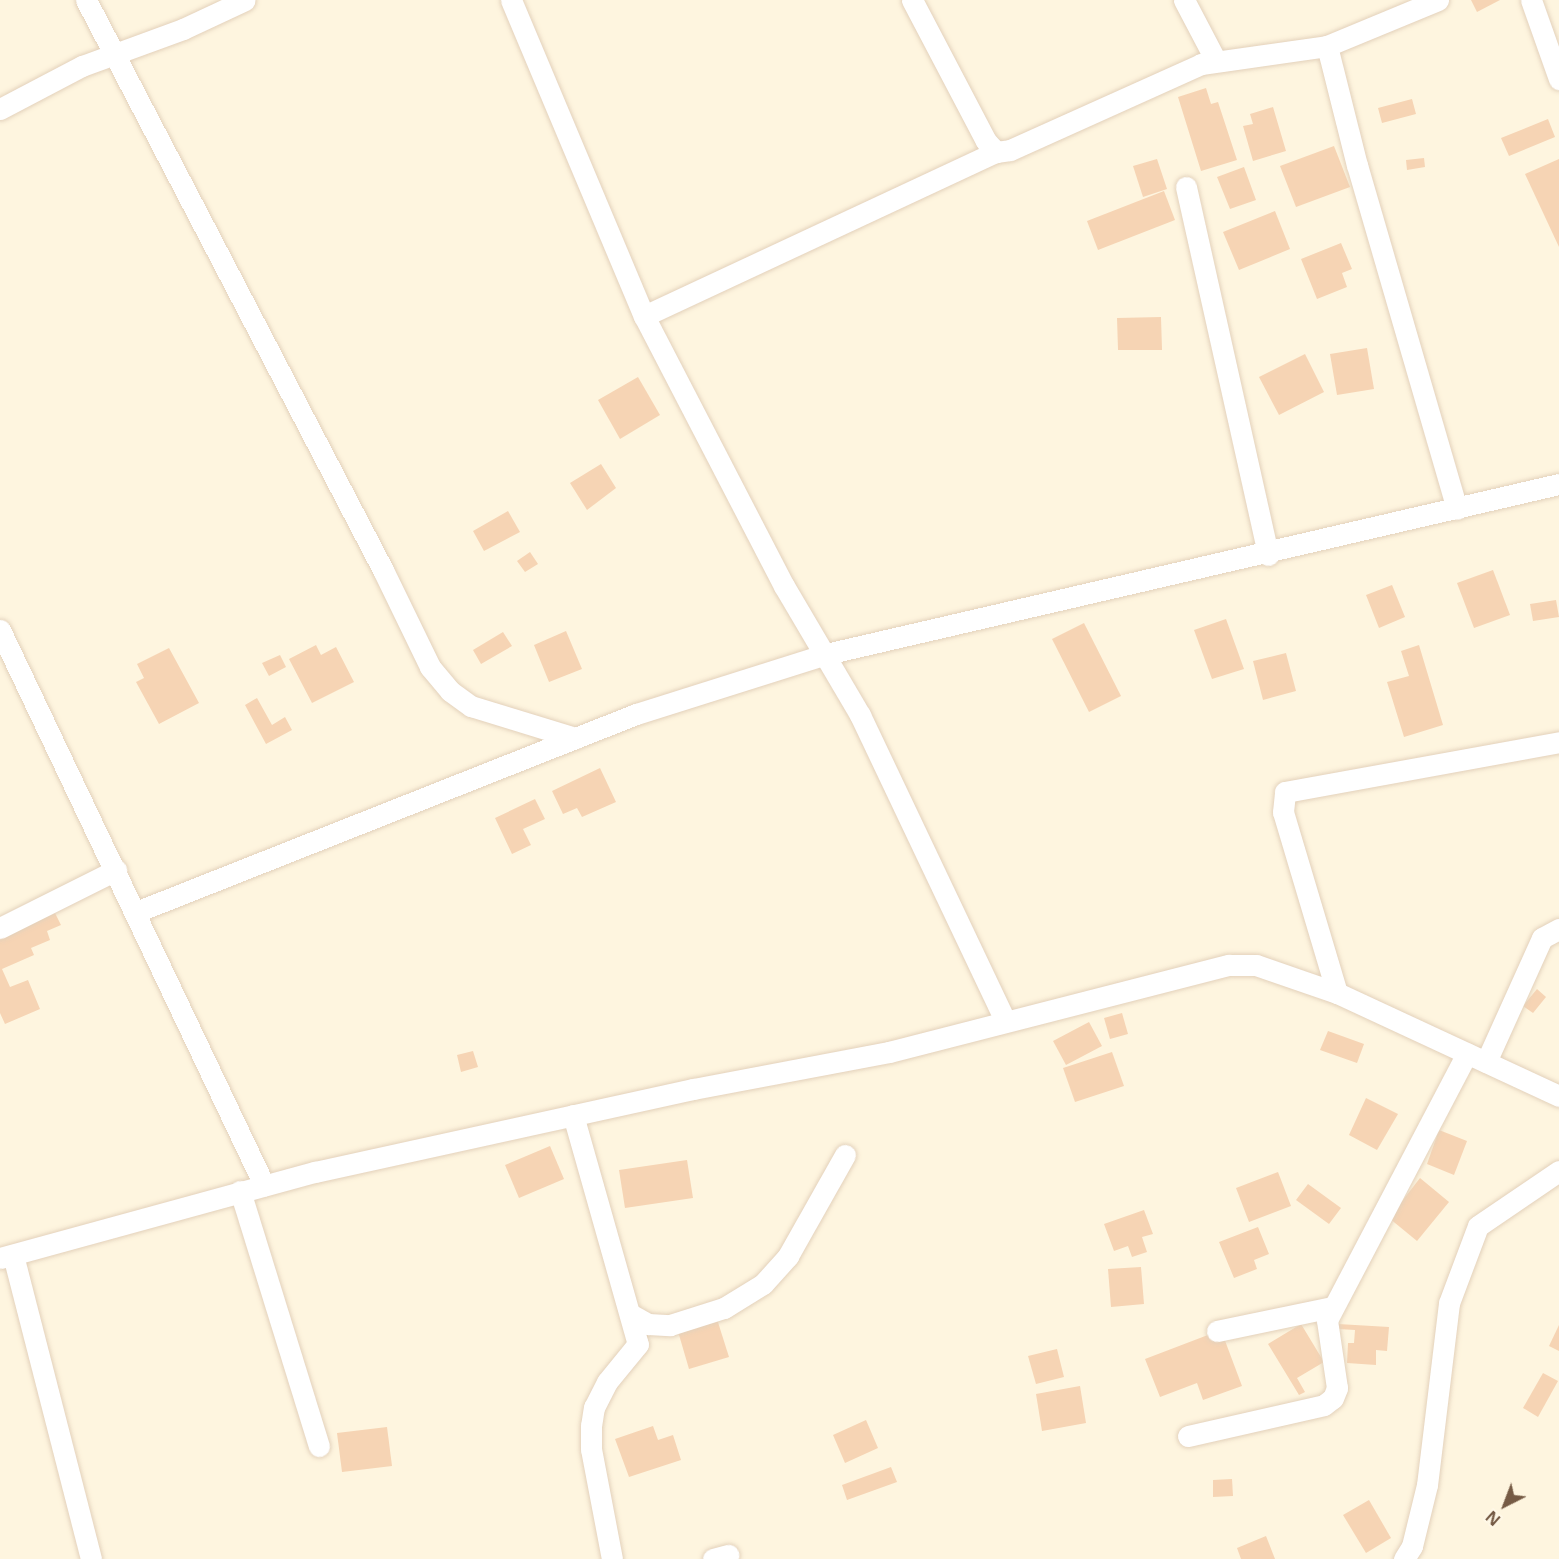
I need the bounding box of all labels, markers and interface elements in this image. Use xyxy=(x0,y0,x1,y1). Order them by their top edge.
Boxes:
north arrow xyxy=(1475,1475,1535,1535)
text: N xyxy=(1481,1506,1505,1531)

